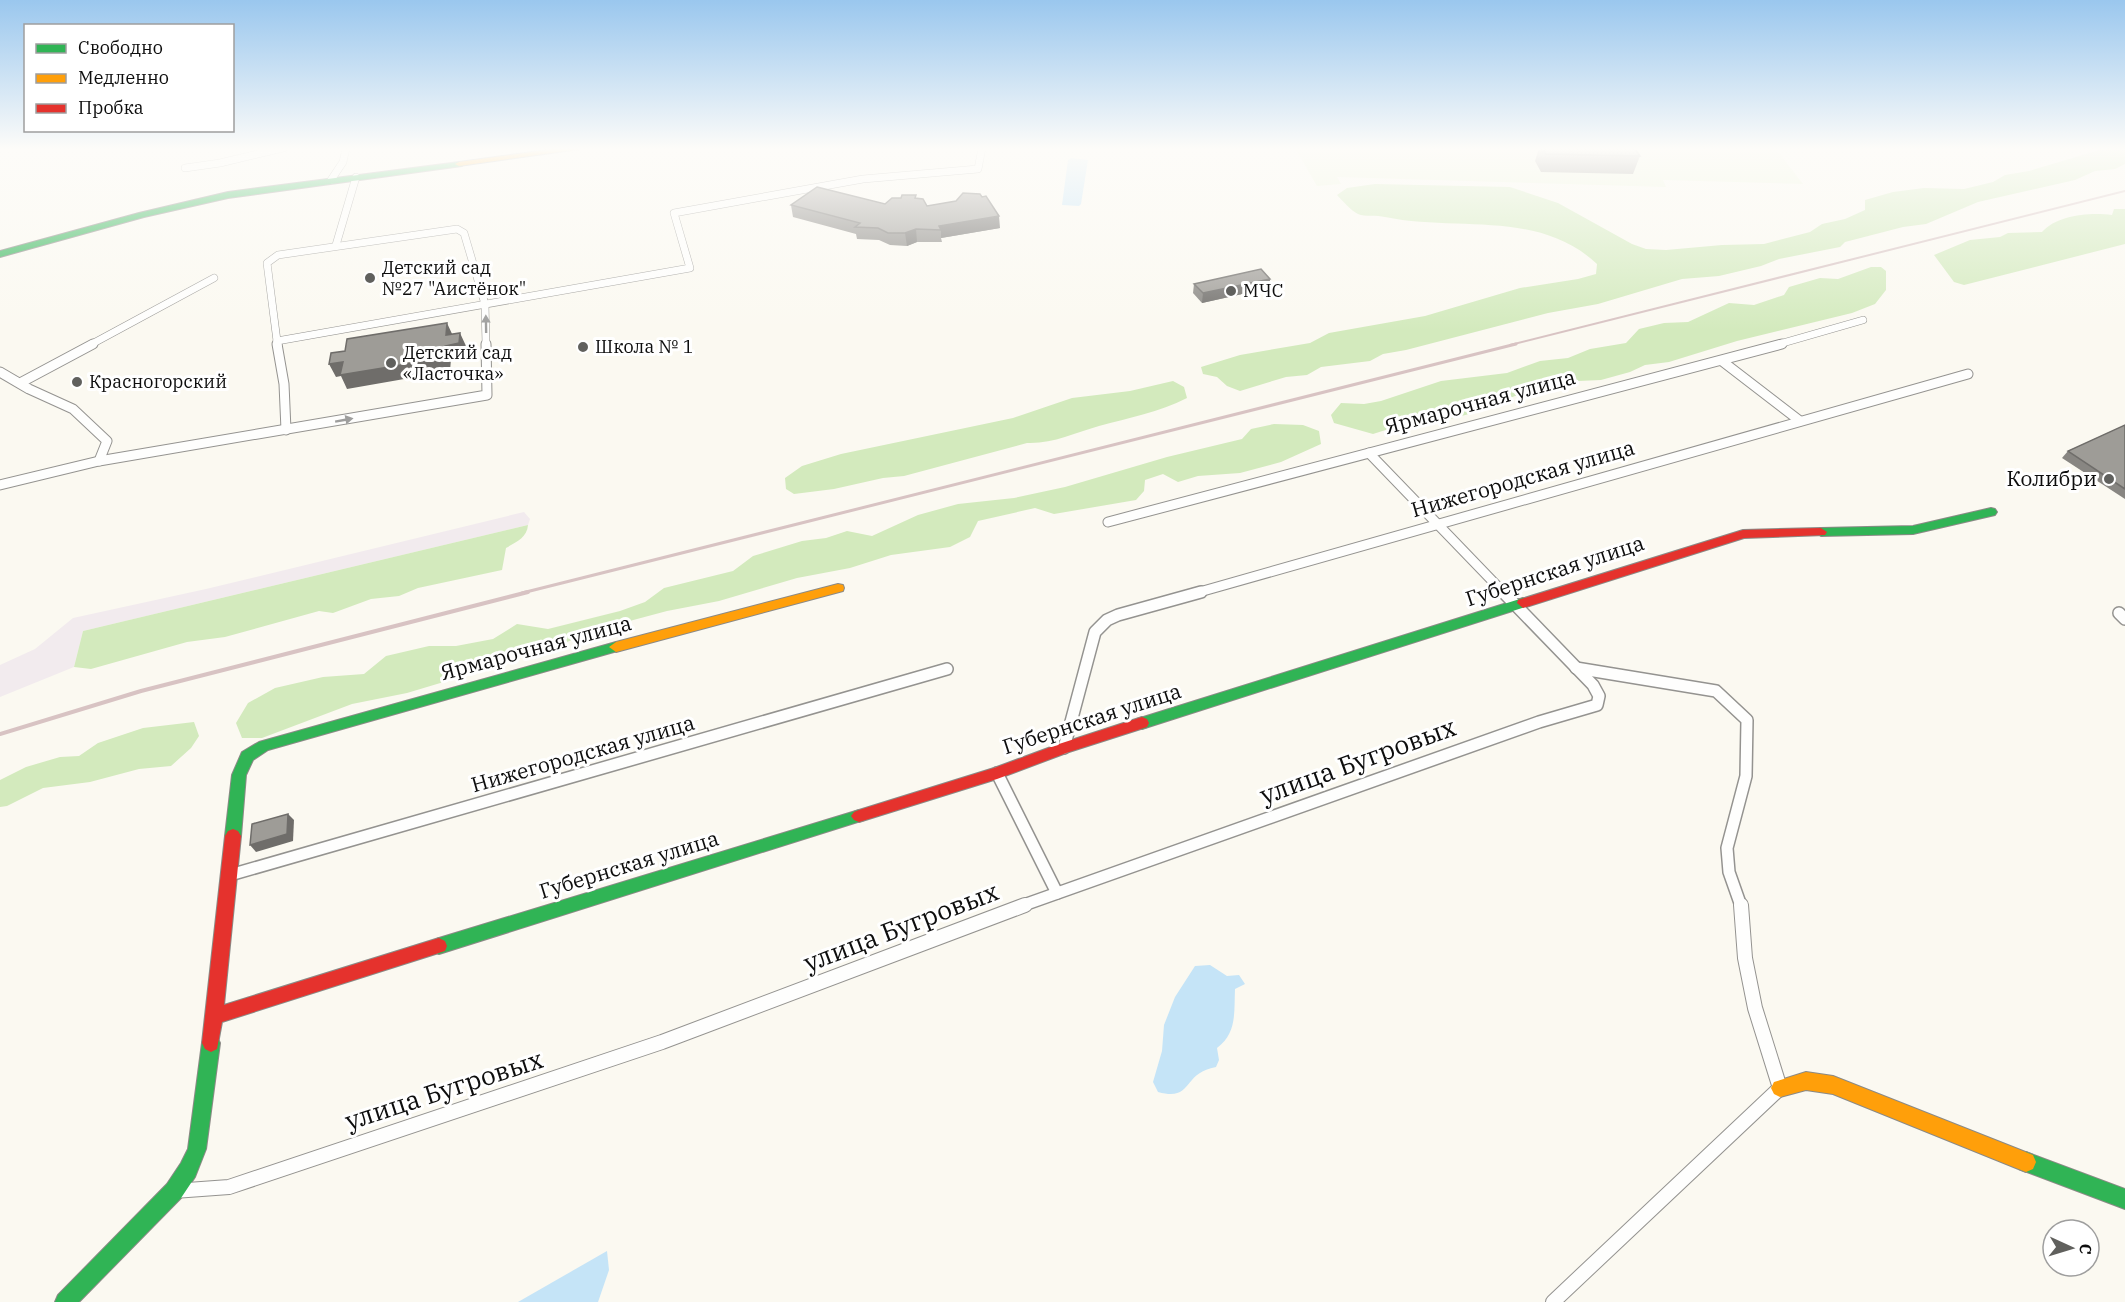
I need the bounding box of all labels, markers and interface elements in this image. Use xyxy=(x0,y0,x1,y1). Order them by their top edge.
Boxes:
legend xyxy=(24,24,234,132)
text: Свободно xyxy=(78,36,163,59)
text: Медленно xyxy=(78,66,169,89)
text: Пробка xyxy=(78,96,144,119)
place label: Детский сад №27 "Аистёнок" xyxy=(382,256,526,300)
marker: Детский сад №27 "Аистёнок" xyxy=(363,271,377,285)
place label: МЧС xyxy=(1243,279,1283,302)
marker: МЧС xyxy=(1224,284,1238,298)
one-way arrow xyxy=(481,314,490,333)
place label: Школа № 1 xyxy=(595,335,694,358)
marker: Школа № 1 xyxy=(576,340,590,354)
place label: Детский сад «Ласточка» xyxy=(403,341,512,385)
marker: Детский сад «Ласточка» xyxy=(384,356,398,370)
street label: Ярмарочная улица xyxy=(1381,362,1578,440)
place label: Красногорский xyxy=(89,370,227,393)
marker: Красногорский xyxy=(70,375,84,389)
one-way arrow xyxy=(335,415,354,424)
street label: Нижегородская улица xyxy=(1408,433,1638,523)
place label: Колибри xyxy=(2007,464,2097,492)
marker: Колибри xyxy=(2102,472,2116,486)
street label: Губернская улица xyxy=(1462,528,1648,612)
street label: Ярмарочная улица xyxy=(437,608,634,686)
street label: Губернская улица xyxy=(999,676,1185,760)
street label: Нижегородская улица xyxy=(468,708,698,798)
street label: улица Бугровых xyxy=(1255,709,1460,811)
street label: Губернская улица xyxy=(536,823,722,905)
street label: улица Бугровых xyxy=(798,873,1003,979)
street label: улица Бугровых xyxy=(340,1041,547,1137)
north arrow xyxy=(2041,1218,2101,1278)
text: С xyxy=(2076,1243,2096,1255)

